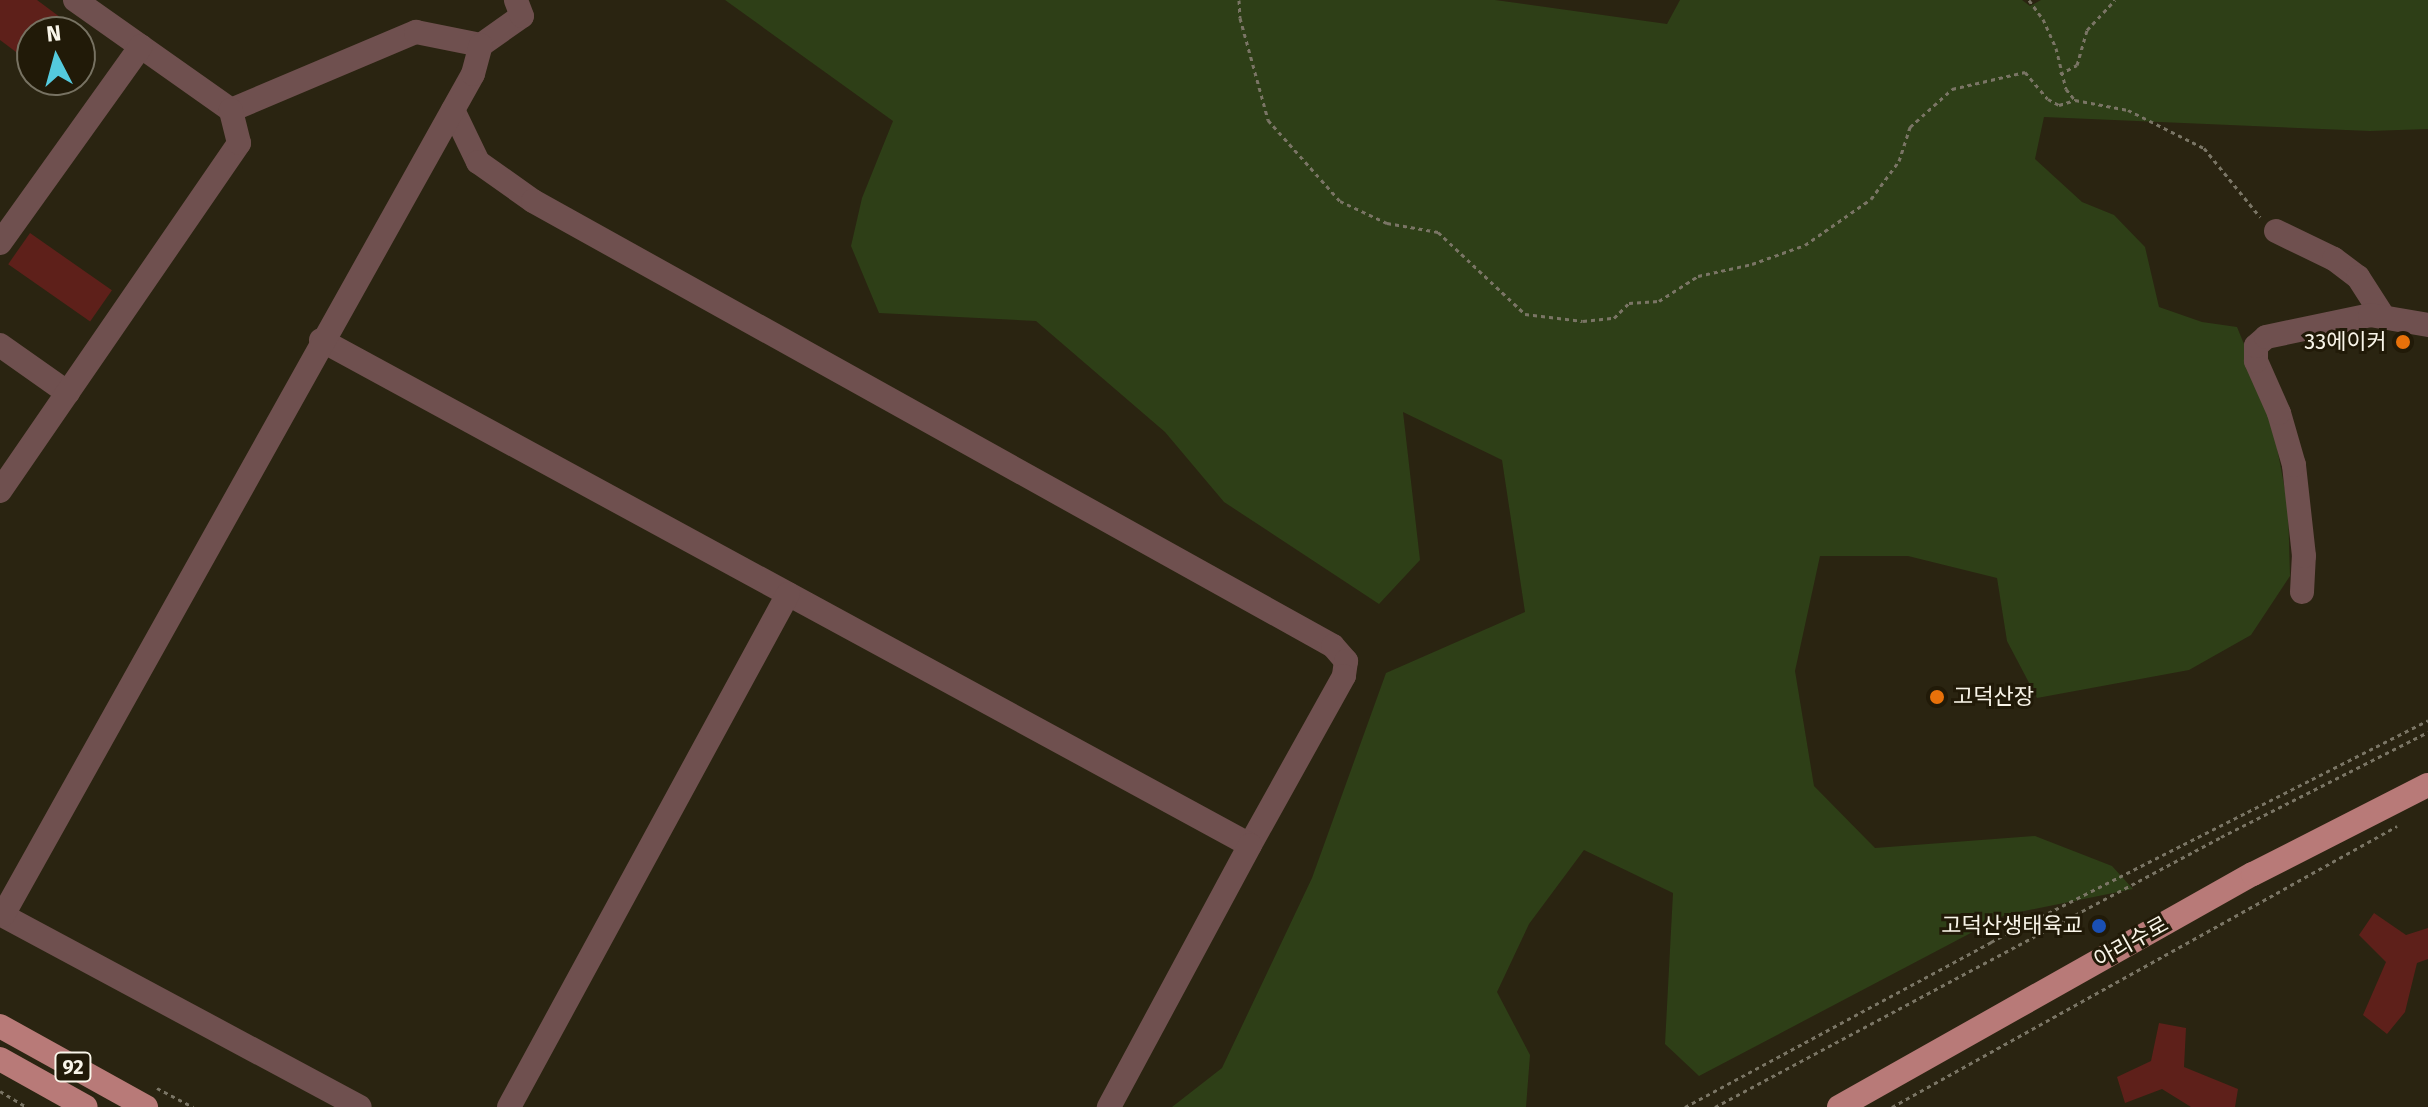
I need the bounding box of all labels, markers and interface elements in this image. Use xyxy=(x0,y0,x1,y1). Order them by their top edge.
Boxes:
north arrow xyxy=(16,16,96,96)
text: N xyxy=(45,19,62,48)
place label: 33에이커 xyxy=(2304,329,2387,355)
marker: 33에이커 xyxy=(2394,333,2412,351)
place label: 고덕산장 xyxy=(1953,684,2034,710)
marker: 고덕산장 xyxy=(1928,688,1946,706)
street label: 아리수로 xyxy=(2089,911,2173,973)
place label: 고덕산생태육교 xyxy=(1941,913,2083,939)
marker: 고덕산생태육교 xyxy=(2090,917,2108,935)
road number: 92 xyxy=(53,1051,93,1083)

